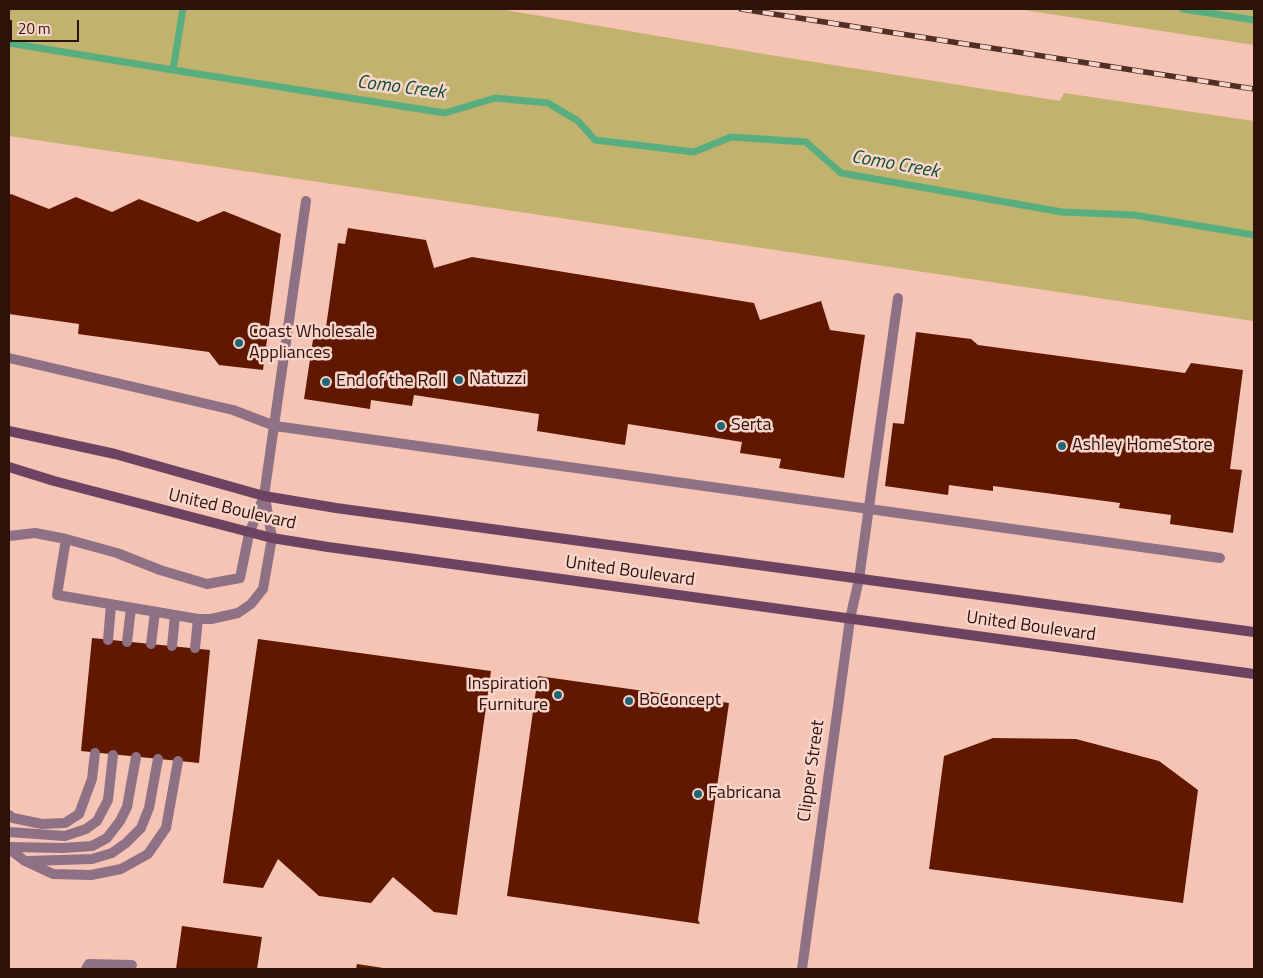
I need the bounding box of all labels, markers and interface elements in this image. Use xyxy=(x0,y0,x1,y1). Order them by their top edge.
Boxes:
scale bar xyxy=(12,10,81,42)
text: 20 m xyxy=(18,17,51,40)
water label: Como Creek xyxy=(356,71,446,105)
water label: Como Creek xyxy=(849,146,941,184)
place label: Coast Wholesale Appliances xyxy=(249,322,375,364)
marker: Coast Wholesale Appliances xyxy=(233,337,245,349)
place label: Natuzzi xyxy=(469,369,526,391)
place label: End of the Roll xyxy=(336,371,446,393)
marker: Natuzzi xyxy=(453,374,465,386)
marker: End of the Roll xyxy=(320,376,332,388)
place label: Serta xyxy=(731,415,771,437)
marker: Serta xyxy=(715,420,727,432)
place label: Ashley HomeStore xyxy=(1072,435,1213,457)
marker: Ashley HomeStore xyxy=(1056,440,1068,452)
street label: United Boulevard xyxy=(166,485,298,535)
street label: United Boulevard xyxy=(564,552,696,592)
street label: United Boulevard xyxy=(965,607,1097,647)
place label: Inspiration Furniture xyxy=(467,674,548,716)
marker: Inspiration Furniture xyxy=(552,689,564,701)
place label: BoConcept xyxy=(639,690,721,712)
marker: BoConcept xyxy=(623,695,635,707)
street label: Clipper Street xyxy=(794,719,830,823)
place label: Fabricana xyxy=(708,783,781,805)
marker: Fabricana xyxy=(692,788,704,800)

